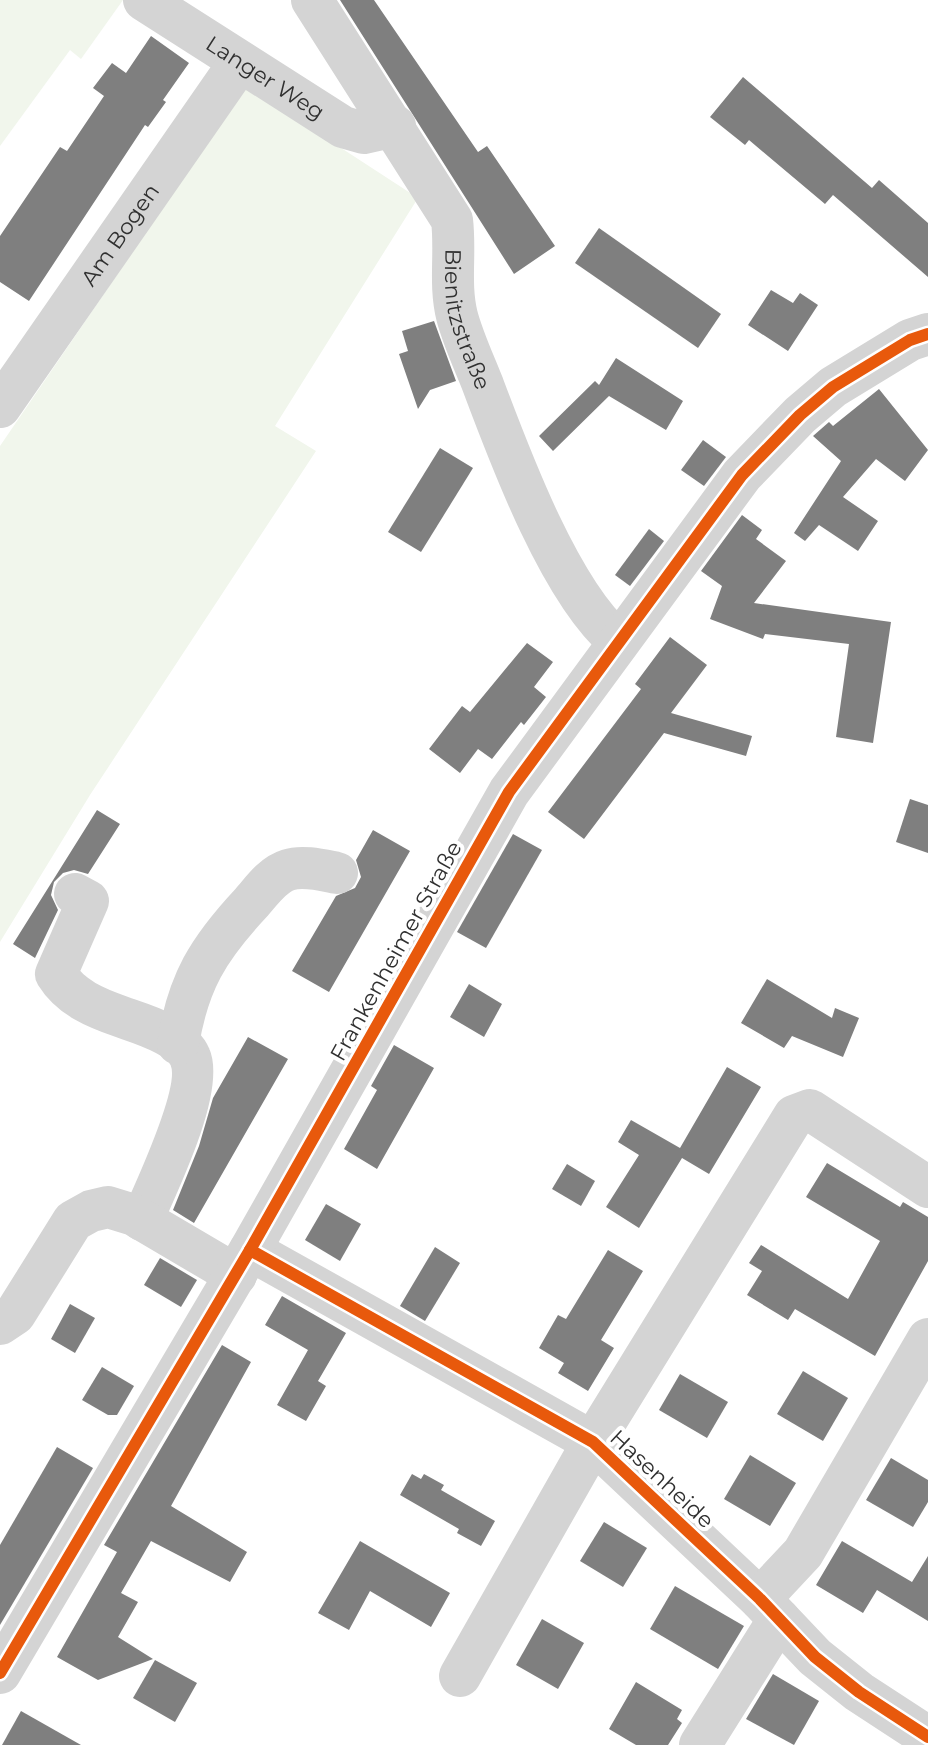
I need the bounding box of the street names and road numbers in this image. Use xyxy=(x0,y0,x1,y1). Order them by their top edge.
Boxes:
street label: Langer Weg xyxy=(201,30,330,125)
street label: Am Bogen xyxy=(75,178,165,291)
street label: Bienitzstraße xyxy=(439,248,497,393)
street label: Frankenheimer Straße xyxy=(324,836,468,1066)
street label: Hasenheide xyxy=(605,1424,719,1534)

